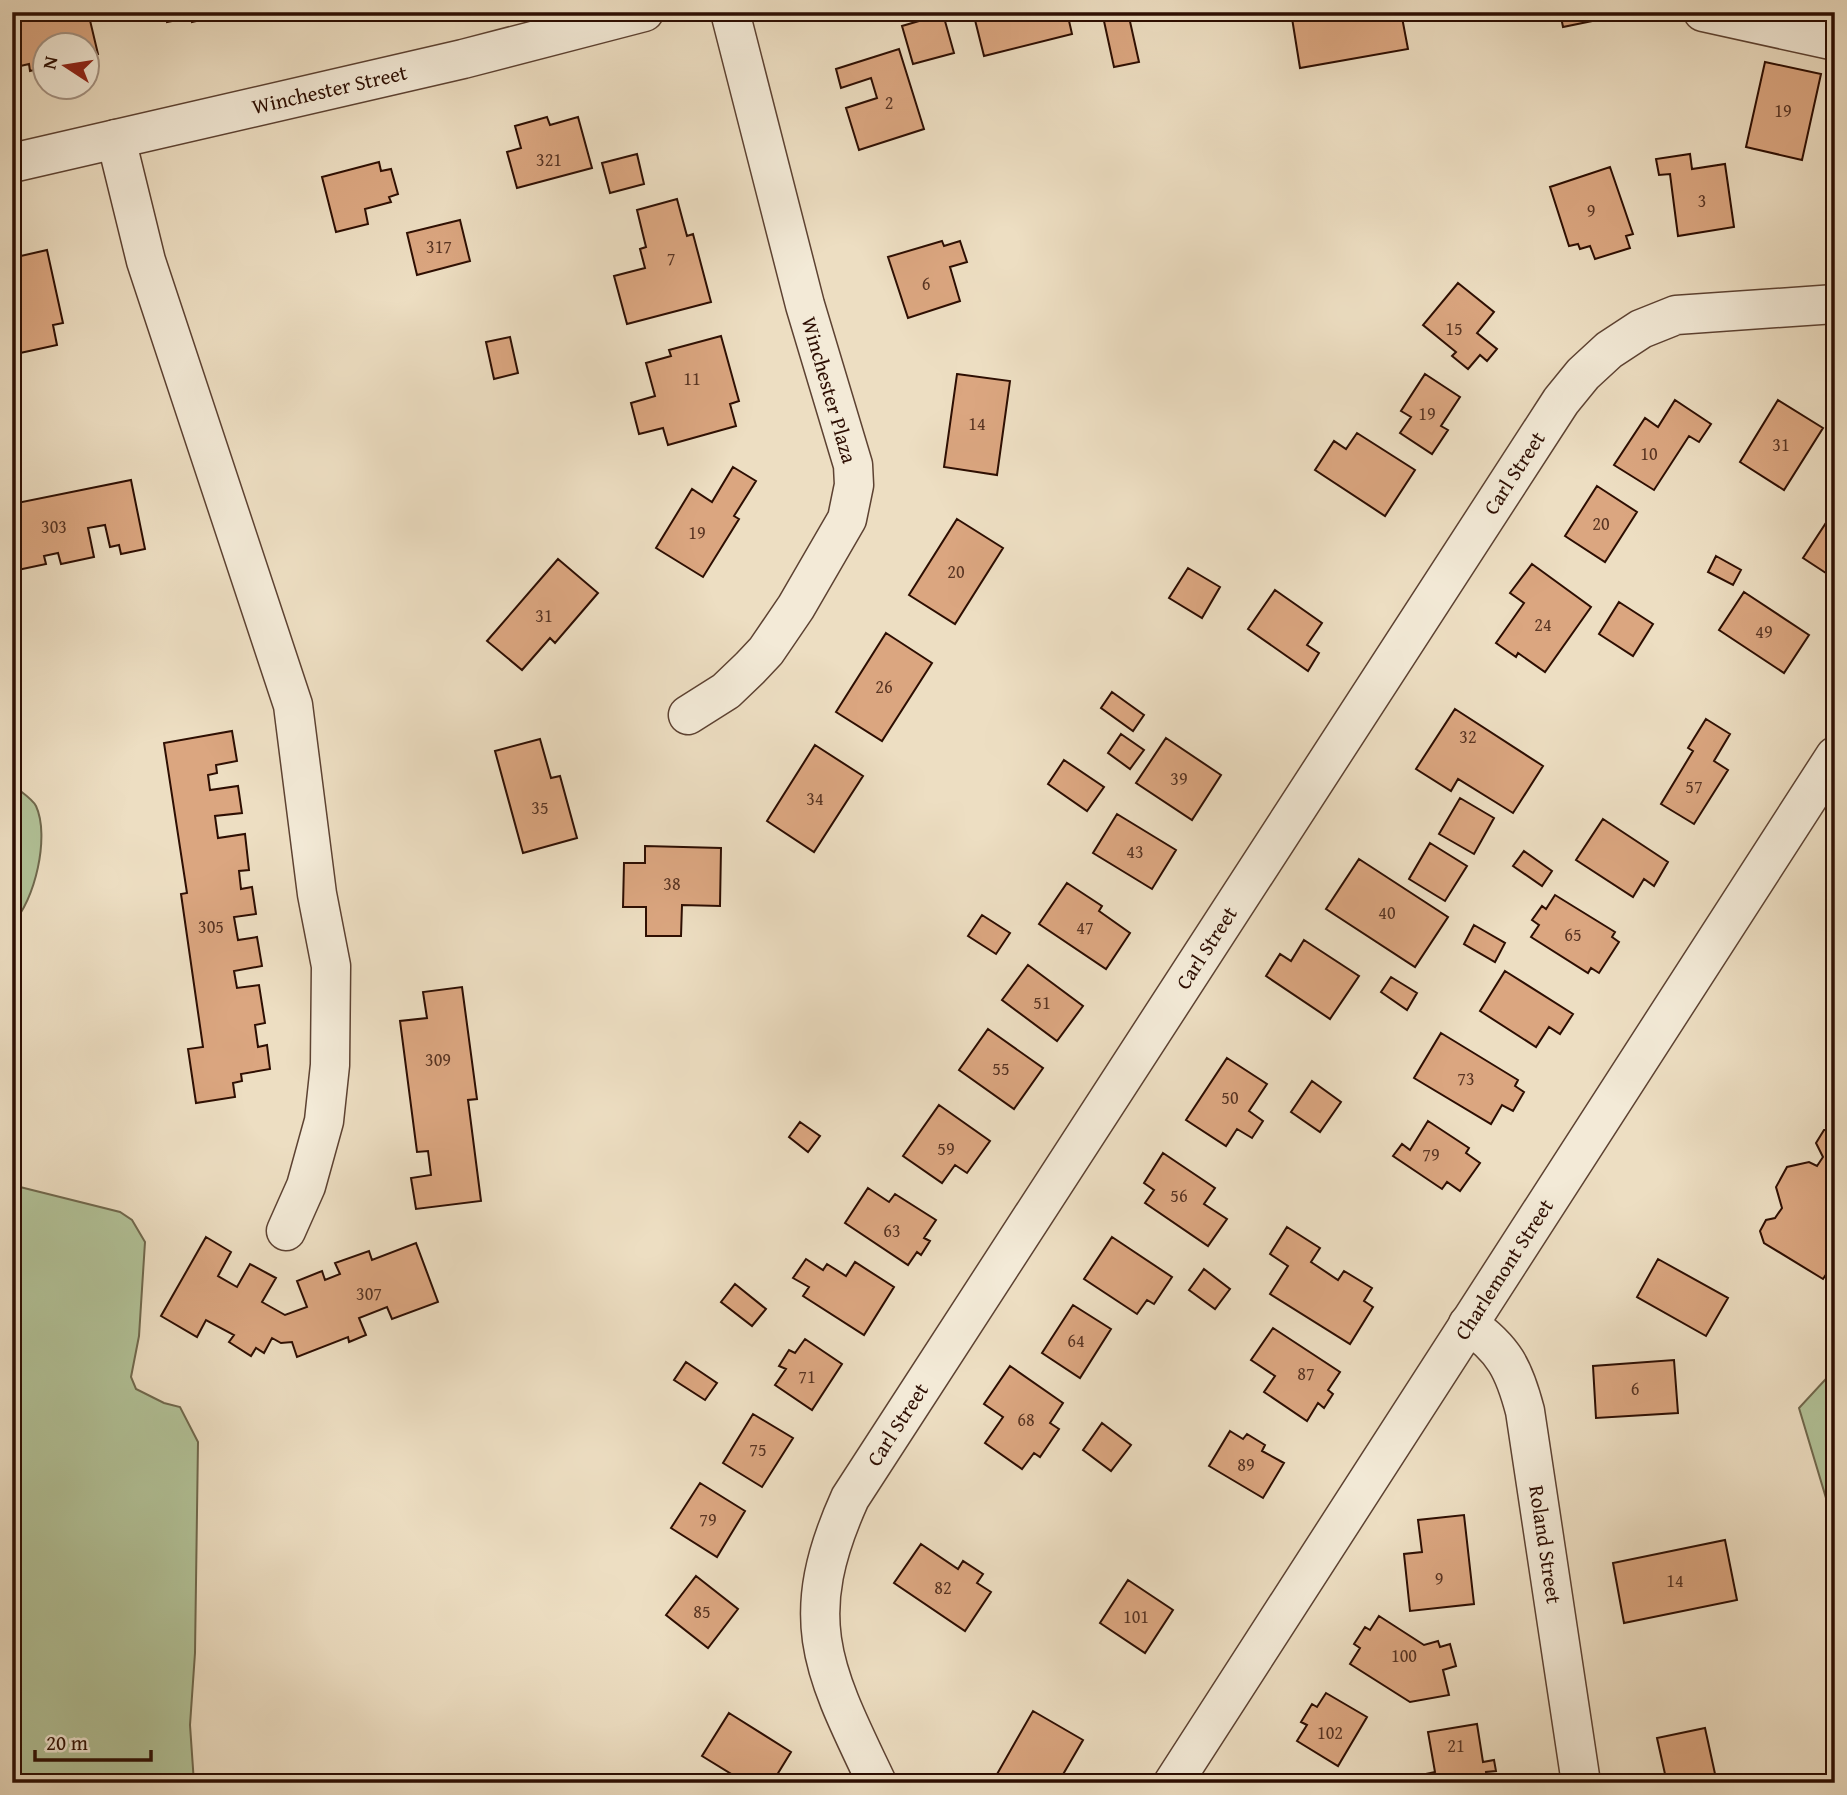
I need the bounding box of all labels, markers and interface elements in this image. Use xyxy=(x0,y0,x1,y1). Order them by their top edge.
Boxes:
north arrow xyxy=(32,32,102,102)
text: N xyxy=(34,53,64,72)
street label: Winchester Street xyxy=(249,56,411,122)
house number: 2 xyxy=(885,89,893,116)
house number: 19 xyxy=(1774,97,1792,124)
house number: 321 xyxy=(536,146,562,173)
house number: 3 xyxy=(1698,187,1706,214)
house number: 9 xyxy=(1587,197,1595,224)
house number: 317 xyxy=(426,233,452,260)
house number: 7 xyxy=(667,245,675,272)
house number: 6 xyxy=(922,270,930,297)
street label: Winchester Plaza xyxy=(794,313,865,467)
house number: 15 xyxy=(1445,315,1463,342)
house number: 11 xyxy=(683,365,701,392)
house number: 19 xyxy=(1418,400,1436,427)
house number: 14 xyxy=(968,410,986,437)
street label: Carl Street xyxy=(1475,424,1553,520)
house number: 31 xyxy=(1772,431,1790,458)
house number: 10 xyxy=(1640,440,1658,467)
house number: 20 xyxy=(1592,510,1610,537)
house number: 303 xyxy=(41,513,67,540)
house number: 19 xyxy=(688,519,706,546)
house number: 20 xyxy=(947,558,965,585)
house number: 31 xyxy=(535,602,553,629)
house number: 24 xyxy=(1534,611,1552,638)
house number: 49 xyxy=(1755,618,1773,645)
house number: 26 xyxy=(875,673,893,700)
house number: 32 xyxy=(1459,723,1477,750)
house number: 39 xyxy=(1170,765,1188,792)
house number: 57 xyxy=(1685,773,1703,800)
house number: 34 xyxy=(806,785,824,812)
house number: 35 xyxy=(531,794,549,821)
house number: 43 xyxy=(1126,838,1144,865)
house number: 38 xyxy=(663,870,681,897)
street label: Carl Street xyxy=(1168,899,1245,995)
house number: 40 xyxy=(1378,899,1396,926)
house number: 305 xyxy=(198,913,224,940)
house number: 47 xyxy=(1076,914,1094,941)
house number: 65 xyxy=(1564,921,1582,948)
house number: 51 xyxy=(1033,989,1051,1016)
house number: 309 xyxy=(425,1046,451,1073)
house number: 55 xyxy=(992,1055,1010,1082)
house number: 73 xyxy=(1457,1065,1475,1092)
house number: 50 xyxy=(1221,1084,1239,1111)
house number: 59 xyxy=(937,1135,955,1162)
house number: 79 xyxy=(1422,1141,1440,1168)
house number: 56 xyxy=(1170,1182,1188,1209)
street label: Charlemont Street xyxy=(1447,1192,1561,1346)
house number: 63 xyxy=(883,1217,901,1244)
house number: 307 xyxy=(356,1280,382,1307)
house number: 64 xyxy=(1067,1327,1085,1354)
house number: 87 xyxy=(1297,1360,1315,1387)
house number: 71 xyxy=(798,1363,816,1390)
house number: 6 xyxy=(1631,1375,1639,1402)
street label: Carl Street xyxy=(859,1376,936,1472)
house number: 68 xyxy=(1017,1406,1035,1433)
house number: 75 xyxy=(749,1436,767,1463)
house number: 89 xyxy=(1237,1451,1255,1478)
street label: Roland Street xyxy=(1521,1483,1570,1606)
house number: 79 xyxy=(699,1506,717,1533)
house number: 9 xyxy=(1435,1565,1443,1592)
house number: 14 xyxy=(1666,1567,1684,1594)
house number: 82 xyxy=(934,1574,952,1601)
house number: 85 xyxy=(693,1598,711,1625)
house number: 101 xyxy=(1123,1603,1149,1630)
house number: 100 xyxy=(1391,1642,1417,1669)
scale bar xyxy=(35,1718,150,1762)
house number: 102 xyxy=(1317,1719,1343,1746)
text: 20 m xyxy=(46,1727,88,1758)
house number: 21 xyxy=(1447,1732,1465,1759)

